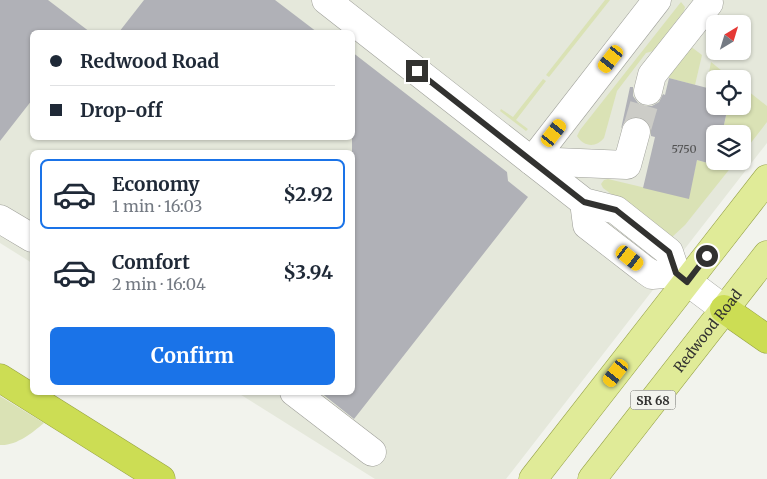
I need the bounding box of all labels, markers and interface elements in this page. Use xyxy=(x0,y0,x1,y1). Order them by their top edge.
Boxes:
north arrow xyxy=(706,15,751,60)
map controls xyxy=(706,15,751,170)
car xyxy=(595,43,626,75)
text: Redwood Road xyxy=(80,49,219,73)
route end xyxy=(406,60,428,82)
button: locate xyxy=(706,70,751,115)
text: Drop-off xyxy=(80,98,162,122)
car xyxy=(538,117,569,149)
button: layers xyxy=(706,125,751,170)
house number: 5750 xyxy=(671,142,697,156)
icon: car xyxy=(52,172,97,217)
text: Economy xyxy=(112,172,200,196)
text: $2.92 xyxy=(283,182,333,206)
text: 1 min · 16:03 xyxy=(112,196,202,216)
car xyxy=(613,243,646,273)
route start xyxy=(696,245,718,267)
icon: car xyxy=(52,250,97,295)
text: Comfort xyxy=(112,250,190,274)
text: $3.94 xyxy=(283,260,333,284)
text: 2 min · 16:04 xyxy=(112,274,206,294)
street label: Redwood Road xyxy=(670,285,746,376)
button: Confirm xyxy=(50,327,335,385)
car xyxy=(600,357,631,389)
road number: SR 68 xyxy=(630,390,676,410)

